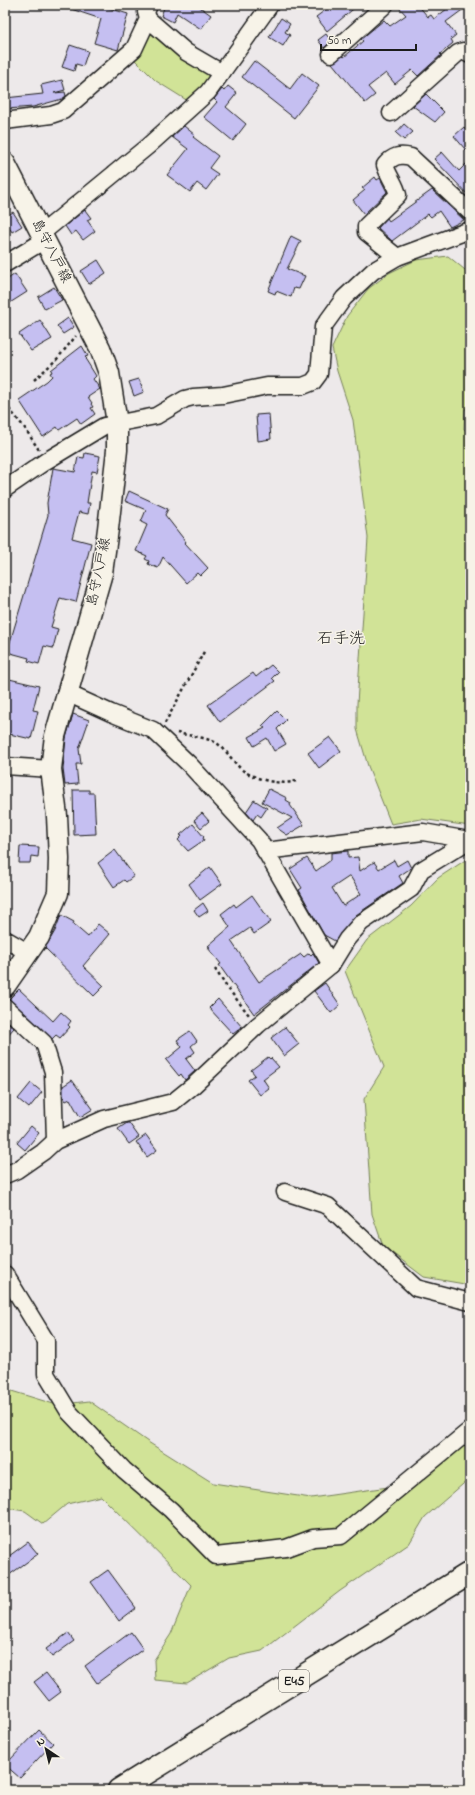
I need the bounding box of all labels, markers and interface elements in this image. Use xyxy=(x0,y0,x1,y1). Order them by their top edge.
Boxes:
scale bar xyxy=(321,26,416,52)
text: 50 m xyxy=(327,32,351,50)
street label: 島守八戸線 xyxy=(26,215,76,287)
street label: 島守八戸線 xyxy=(81,536,117,608)
district label: 石手洗 xyxy=(317,627,365,651)
road number: E45 xyxy=(279,1670,309,1692)
north arrow xyxy=(26,1729,66,1769)
text: N xyxy=(33,1733,48,1750)

